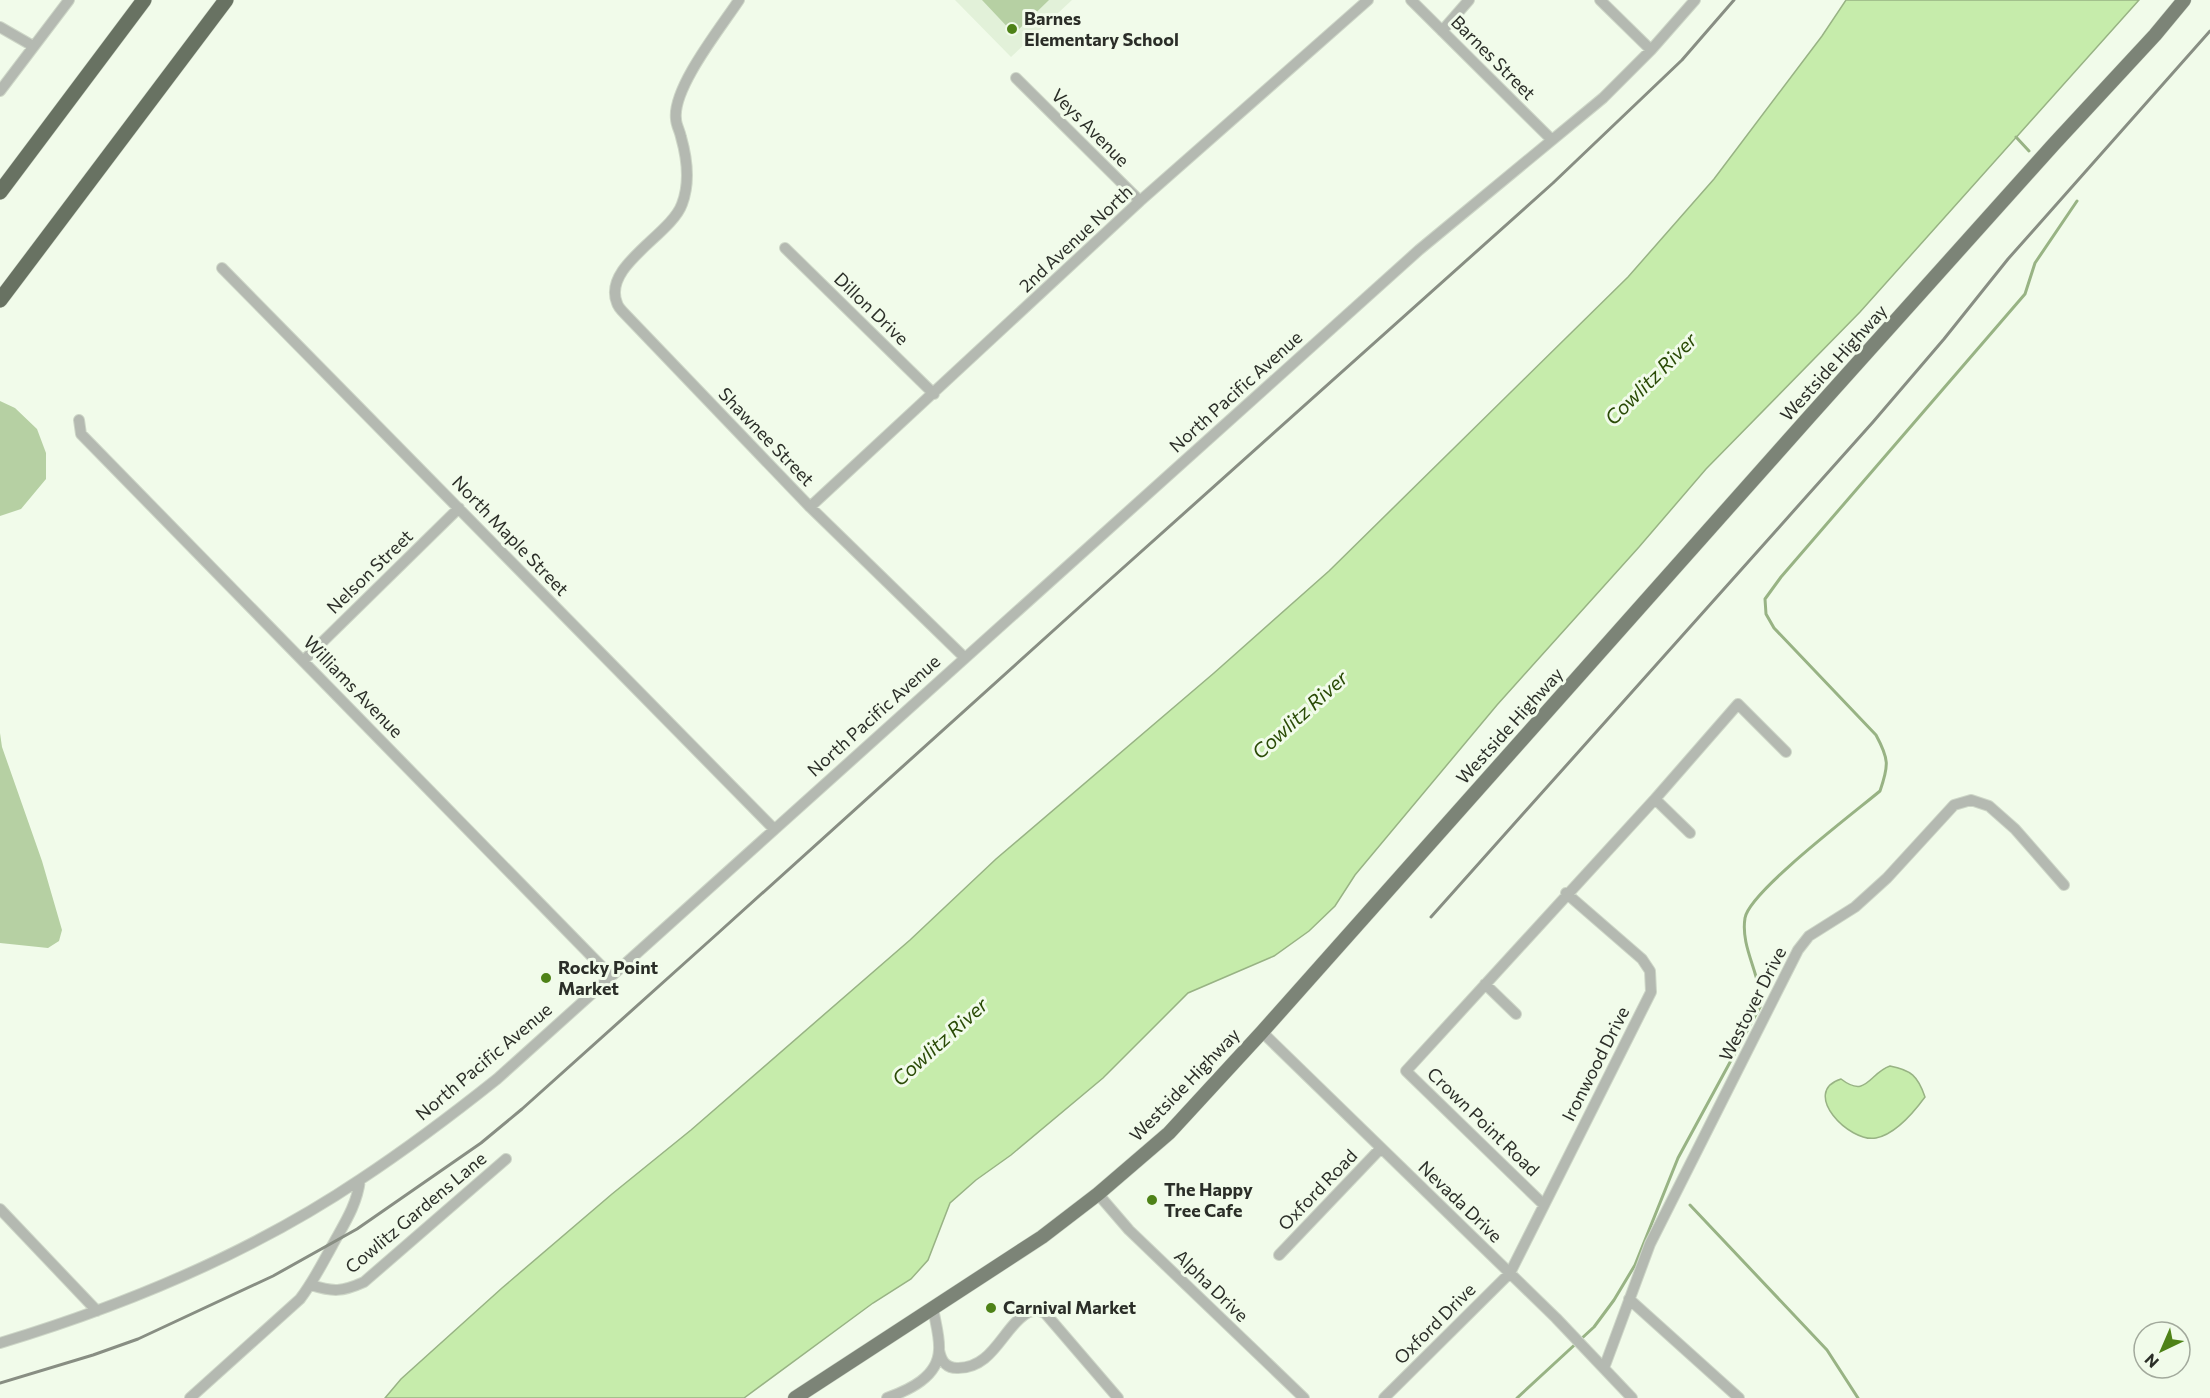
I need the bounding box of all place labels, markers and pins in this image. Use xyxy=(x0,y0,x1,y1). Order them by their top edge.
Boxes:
place label: Barnes Elementary School xyxy=(1024,7,1179,50)
marker: Barnes Elementary School xyxy=(1005,22,1019,36)
place label: Rocky Point Market xyxy=(558,956,659,999)
marker: Rocky Point Market xyxy=(539,971,553,985)
place label: The Happy Tree Cafe xyxy=(1164,1178,1253,1221)
marker: The Happy Tree Cafe xyxy=(1145,1193,1159,1207)
place label: Carnival Market xyxy=(1003,1296,1136,1318)
marker: Carnival Market xyxy=(984,1301,998,1315)

